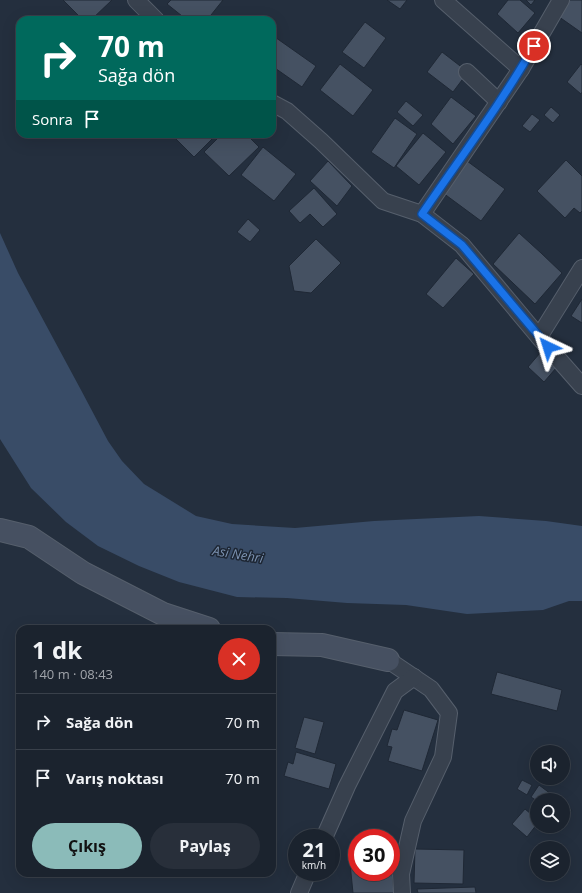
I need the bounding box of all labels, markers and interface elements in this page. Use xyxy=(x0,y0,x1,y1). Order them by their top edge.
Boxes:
text: 70 m xyxy=(98,27,165,65)
pin xyxy=(517,29,551,63)
icon: right xyxy=(32,32,84,84)
icon: arrive xyxy=(523,35,545,57)
text: Sağa dön xyxy=(98,63,175,87)
icon: arrive xyxy=(81,108,103,130)
text: Sonra xyxy=(32,109,73,129)
position arrow xyxy=(527,326,569,368)
water label: Asi Nehri xyxy=(210,541,265,567)
text: 1 dk xyxy=(32,633,82,666)
button: close xyxy=(218,638,260,680)
text: 140 m · 08:43 xyxy=(32,665,113,683)
icon: right xyxy=(32,711,54,733)
text: Sağa dön xyxy=(66,712,133,732)
text: 70 m xyxy=(225,712,260,732)
map controls xyxy=(530,745,570,881)
button: sound xyxy=(530,745,570,785)
icon: arrive xyxy=(32,767,54,789)
text: Varış noktası xyxy=(66,768,164,788)
text: 70 m xyxy=(225,768,260,788)
button: search xyxy=(530,793,570,833)
button: Çıkış xyxy=(32,823,142,869)
button: Paylaş xyxy=(150,823,260,869)
speed limit sign: 30 xyxy=(348,829,400,881)
text: 21 xyxy=(303,836,325,863)
button: layers xyxy=(530,841,570,881)
text: km/h xyxy=(302,858,326,872)

